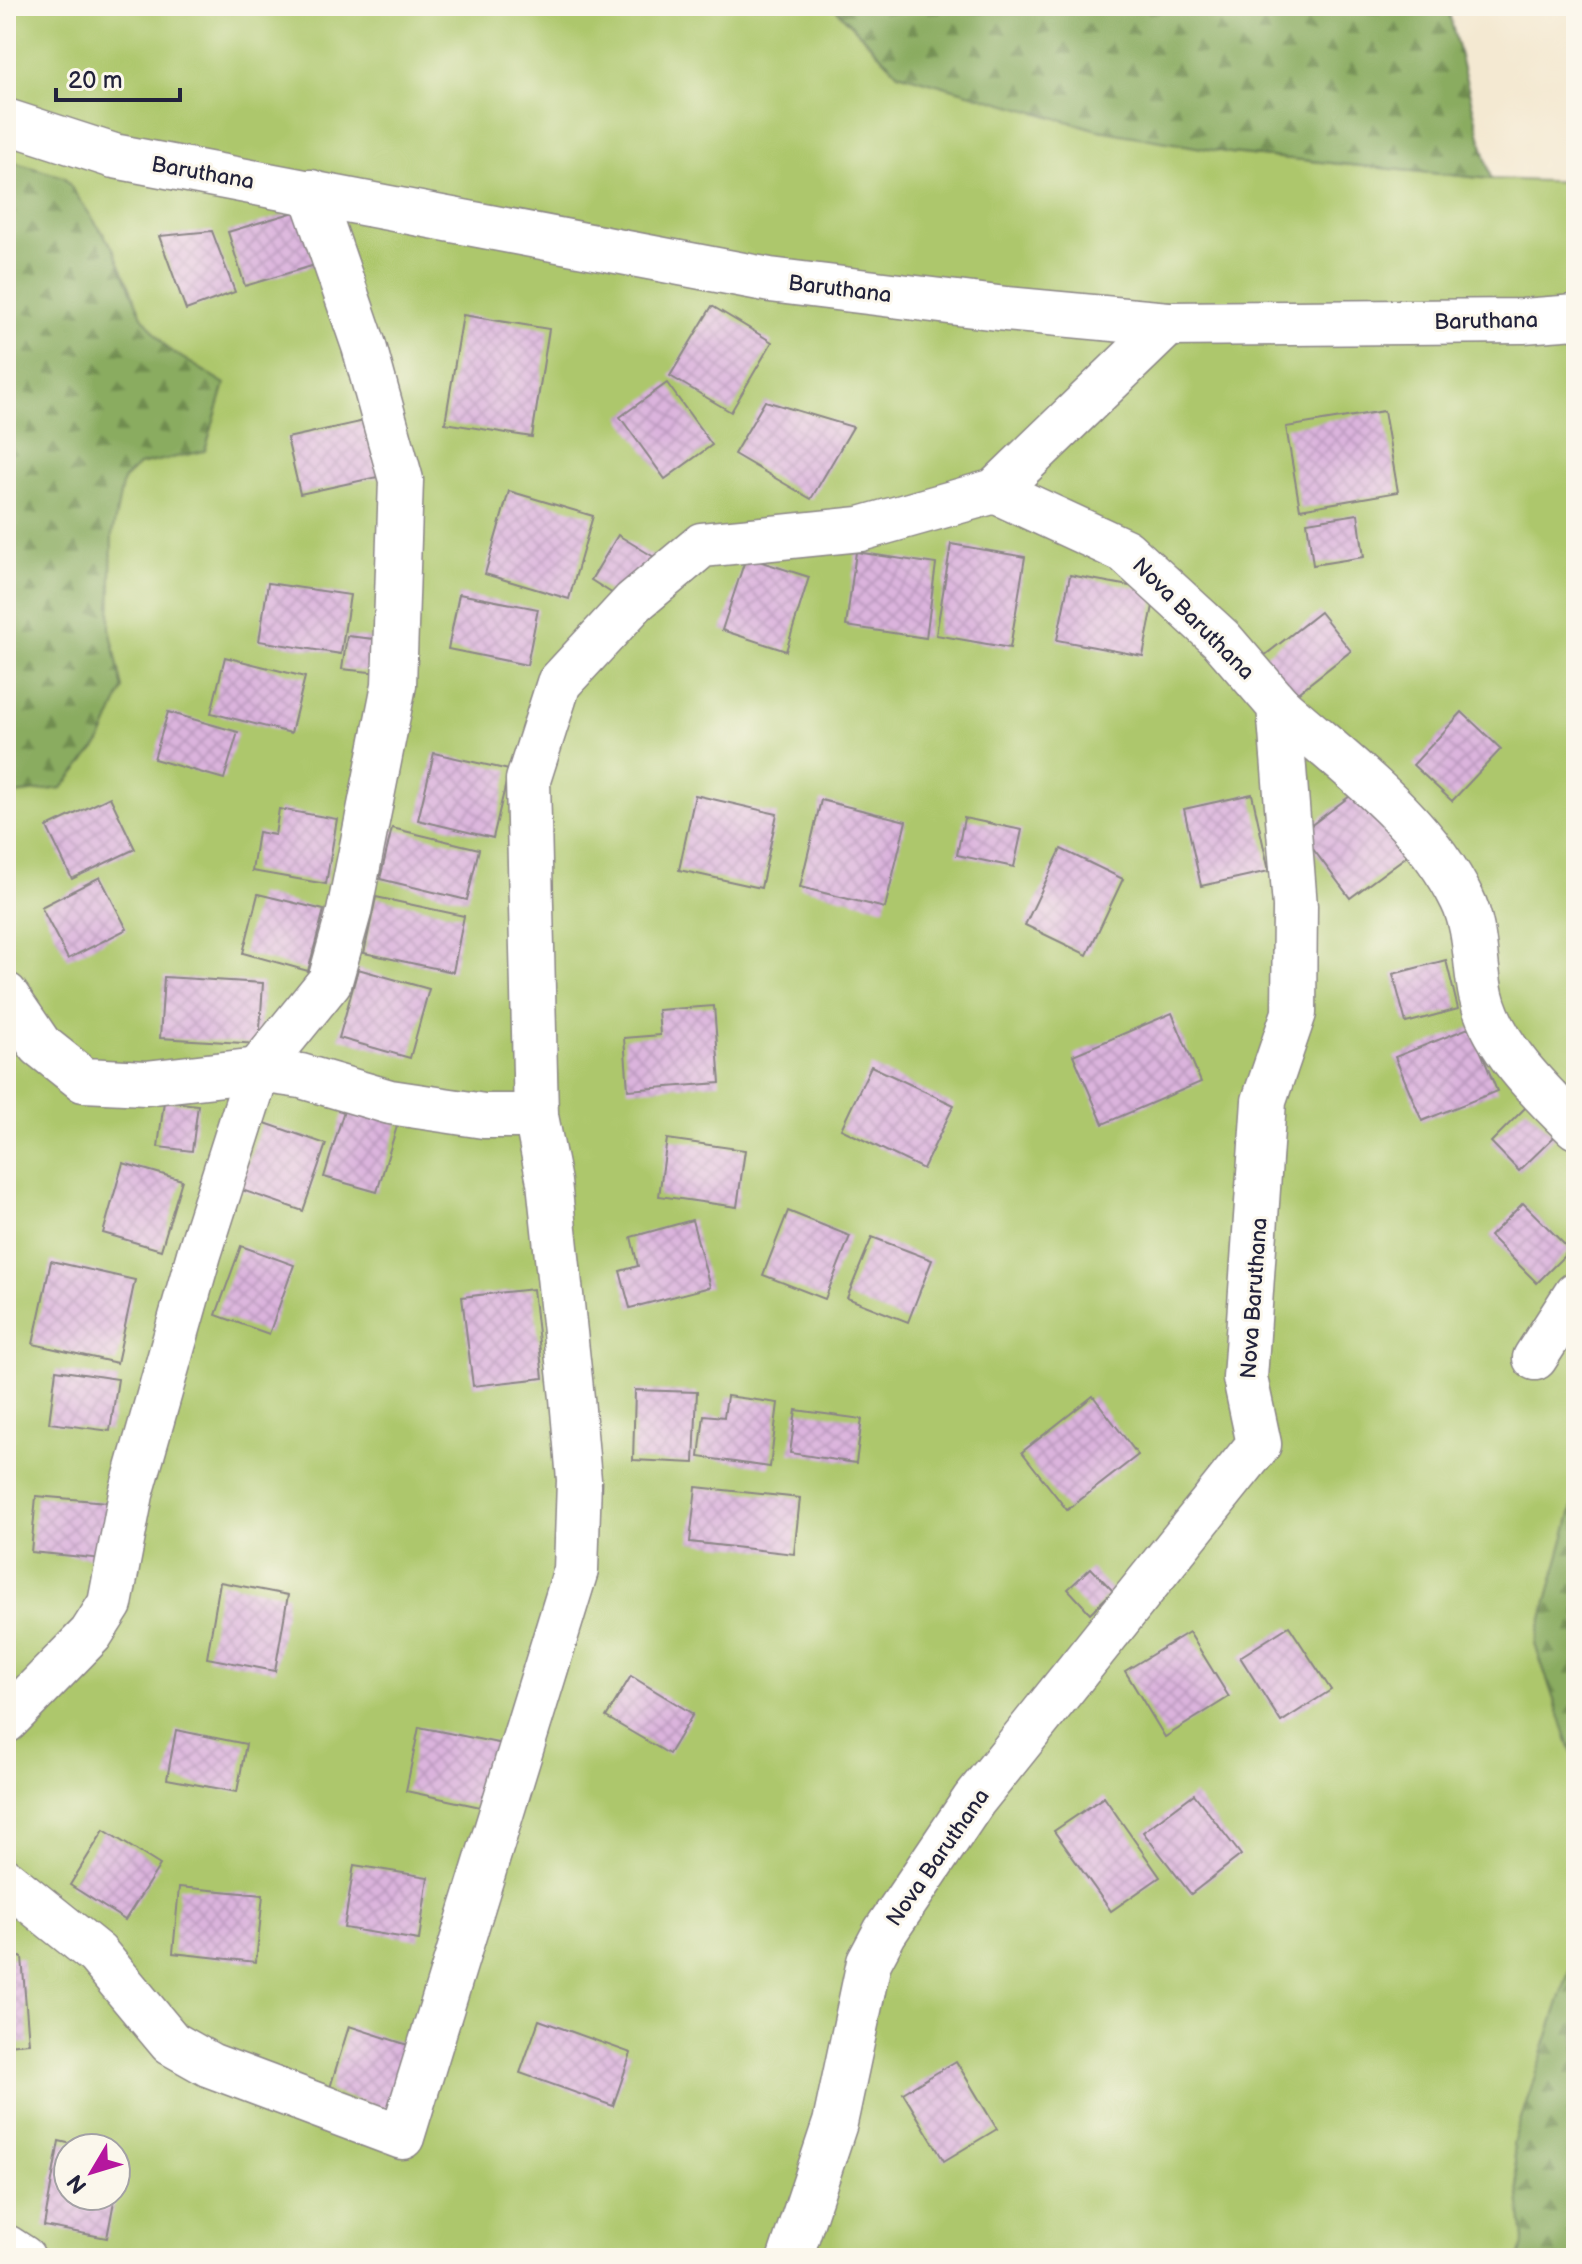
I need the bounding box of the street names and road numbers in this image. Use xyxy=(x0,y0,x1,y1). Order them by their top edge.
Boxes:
street label: Baruthana xyxy=(149,151,256,196)
street label: Baruthana xyxy=(787,270,893,309)
street label: Baruthana xyxy=(1434,307,1538,336)
street label: Nova Baruthana xyxy=(1126,552,1260,686)
street label: Nova Baruthana xyxy=(1235,1217,1274,1380)
street label: Nova Baruthana xyxy=(881,1784,996,1932)

